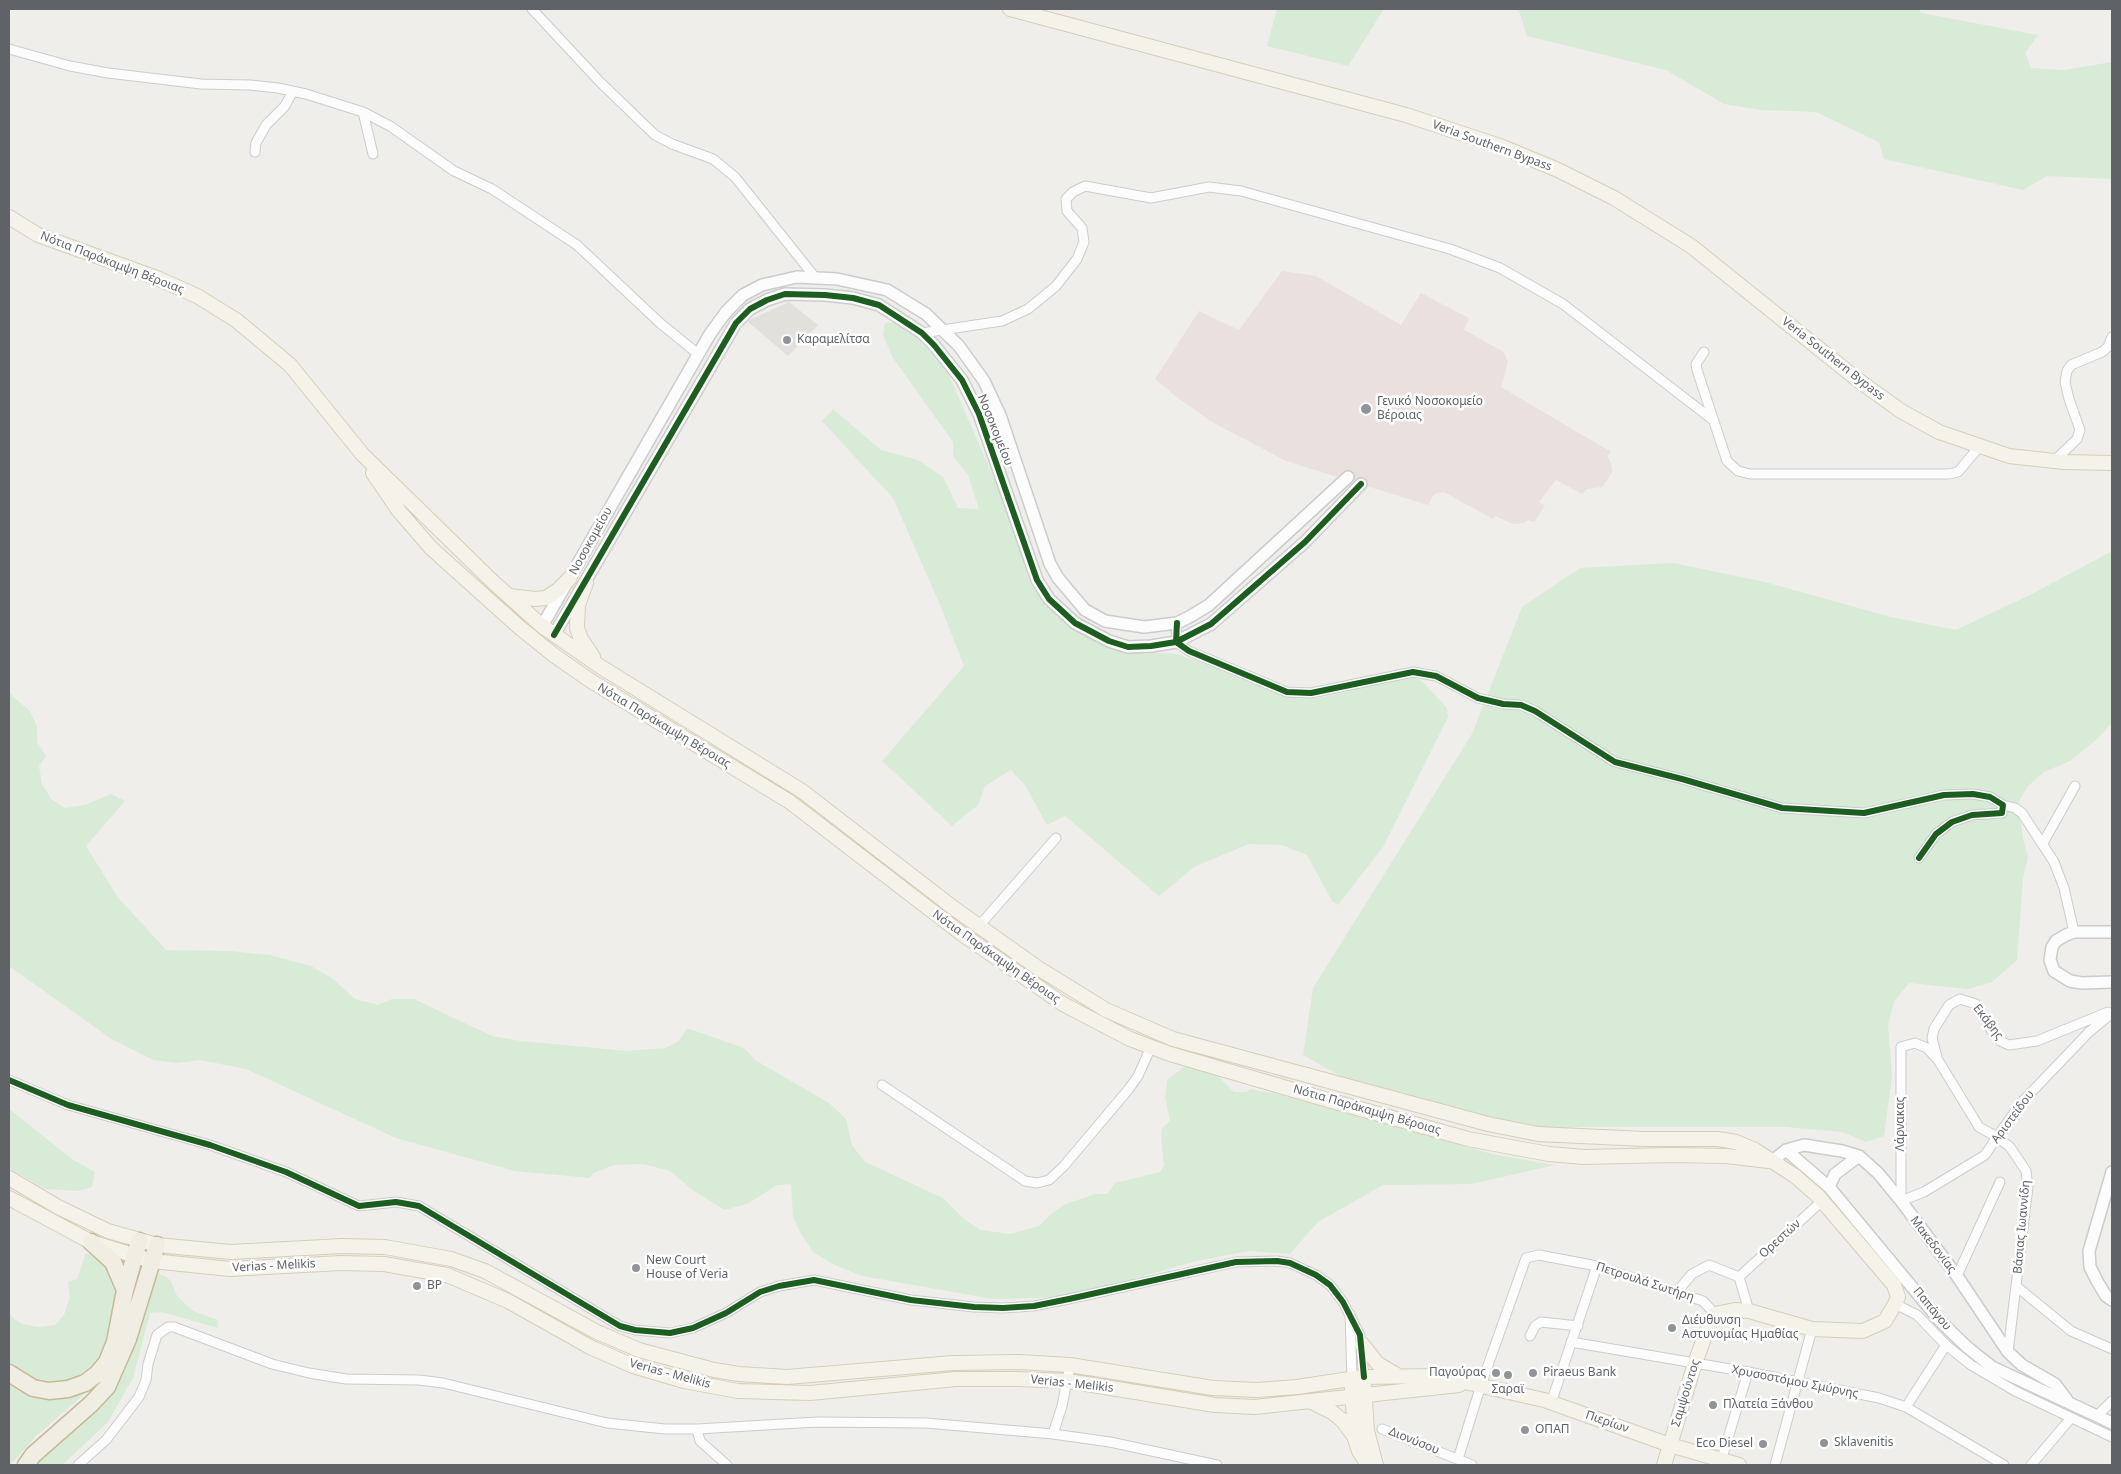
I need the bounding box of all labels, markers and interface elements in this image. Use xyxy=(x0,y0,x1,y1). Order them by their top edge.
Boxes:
street label: Veria Southern Bypass xyxy=(1430,118,1554,174)
street label: Νότια Παράκαμψη Βέροιας xyxy=(38,229,186,297)
street label: Veria Southern Bypass xyxy=(1779,314,1887,404)
place label: Καραμελίτσα xyxy=(797,333,870,347)
marker: Καραμελίτσα xyxy=(781,334,793,346)
street label: Νοσοκομείου xyxy=(974,392,1016,468)
place label: Γενικό Νοσοκομείο Βέροιας xyxy=(1377,395,1483,423)
marker: Γενικό Νοσοκομείο Βέροιας xyxy=(1359,402,1373,416)
street label: Νοσοκομείου xyxy=(566,504,616,578)
street label: Νότια Παράκαμψη Βέροιας xyxy=(595,680,733,772)
street label: Νότια Παράκαμψη Βέροιας xyxy=(929,907,1063,1007)
street label: Εκάβης xyxy=(1970,1001,2006,1043)
street label: Νότια Παράκαμψη Βέροιας xyxy=(1292,1082,1442,1138)
street label: Αριστείδου xyxy=(1988,1088,2038,1146)
street label: Λάρνακας xyxy=(1894,1097,1908,1151)
street label: Βάσιας Ιωαννίδη xyxy=(2011,1179,2033,1275)
street label: Μακεδονίας xyxy=(1907,1214,1959,1276)
street label: Ορεστών xyxy=(1756,1217,1804,1261)
place label: New Court House of Veria xyxy=(646,1254,728,1282)
street label: Verias - Melikis xyxy=(232,1257,316,1275)
street label: Πετρουλά Σωτήρη xyxy=(1594,1259,1696,1305)
marker: New Court House of Veria xyxy=(630,1262,642,1274)
place label: BP xyxy=(427,1279,442,1293)
marker: BP xyxy=(411,1280,423,1292)
street label: Παπάγου xyxy=(1910,1285,1954,1333)
place label: Διέυθυνση Αστυνομίας Ημαθίας xyxy=(1682,1314,1798,1342)
marker: Διέυθυνση Αστυνομίας Ημαθίας xyxy=(1666,1322,1678,1334)
street label: Verias - Melikis xyxy=(628,1356,712,1392)
street label: Σαμψούντος xyxy=(1669,1357,1703,1429)
street label: Χρυσοστόμου Σμύρνης xyxy=(1730,1363,1860,1401)
place label: Παγούρας xyxy=(1429,1366,1486,1380)
place label: Piraeus Bank xyxy=(1543,1366,1616,1380)
marker: Παγούρας xyxy=(1490,1367,1502,1379)
marker: Piraeus Bank xyxy=(1527,1367,1539,1379)
marker: Σαραϊ xyxy=(1502,1369,1514,1381)
street label: Verias - Melikis xyxy=(1030,1372,1114,1396)
place label: Σαραϊ xyxy=(1492,1383,1524,1397)
place label: Πλατεία Ξάνθου xyxy=(1723,1398,1814,1412)
marker: Πλατεία Ξάνθου xyxy=(1707,1399,1719,1411)
street label: Πιερίων xyxy=(1584,1408,1630,1436)
place label: ΟΠΑΠ xyxy=(1535,1423,1570,1437)
street label: Διονύσου xyxy=(1387,1424,1441,1458)
marker: ΟΠΑΠ xyxy=(1519,1424,1531,1436)
place label: Sklavenitis xyxy=(1834,1436,1893,1450)
place label: Eco Diesel xyxy=(1696,1437,1753,1451)
marker: Sklavenitis xyxy=(1818,1437,1830,1449)
marker: Eco Diesel xyxy=(1757,1438,1769,1450)

